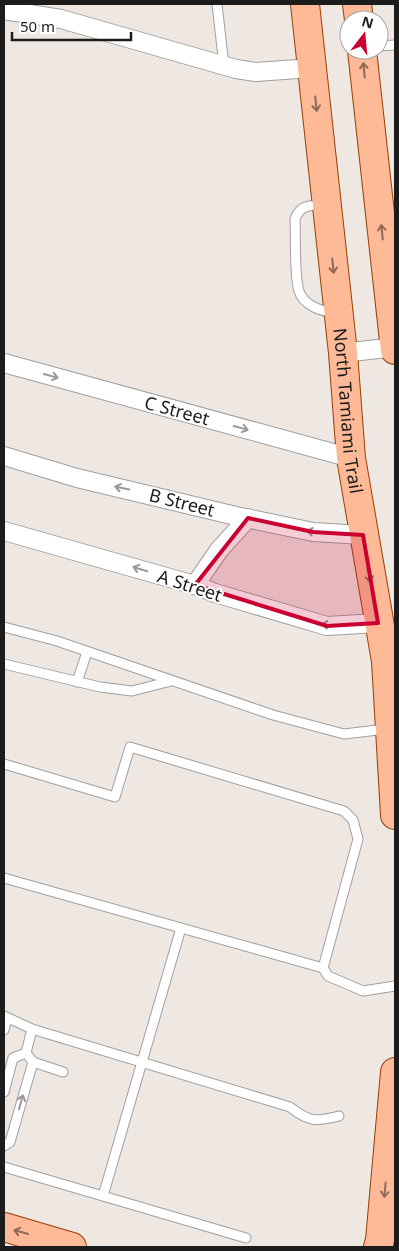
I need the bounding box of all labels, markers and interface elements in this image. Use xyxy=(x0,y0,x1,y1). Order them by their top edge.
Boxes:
scale bar xyxy=(12,10,131,42)
north arrow xyxy=(339,10,389,60)
text: N xyxy=(360,11,376,33)
text: 50 m xyxy=(20,16,55,36)
one-way arrow xyxy=(359,62,369,78)
one-way arrow xyxy=(311,96,321,112)
one-way arrow xyxy=(377,224,387,240)
one-way arrow xyxy=(328,258,338,274)
street label: North Tamiami Trail xyxy=(328,327,369,495)
one-way arrow xyxy=(42,372,58,381)
street label: C Street xyxy=(142,390,213,430)
one-way arrow xyxy=(233,423,249,433)
street label: B Street xyxy=(147,482,218,522)
one-way arrow xyxy=(114,483,130,492)
one-way arrow xyxy=(306,526,322,536)
one-way arrow xyxy=(133,563,149,573)
street label: A Street xyxy=(155,563,226,607)
one-way arrow xyxy=(365,566,375,582)
one-way arrow xyxy=(321,621,337,630)
one-way arrow xyxy=(17,1095,27,1111)
one-way arrow xyxy=(380,1182,389,1198)
one-way arrow xyxy=(13,1227,29,1237)

